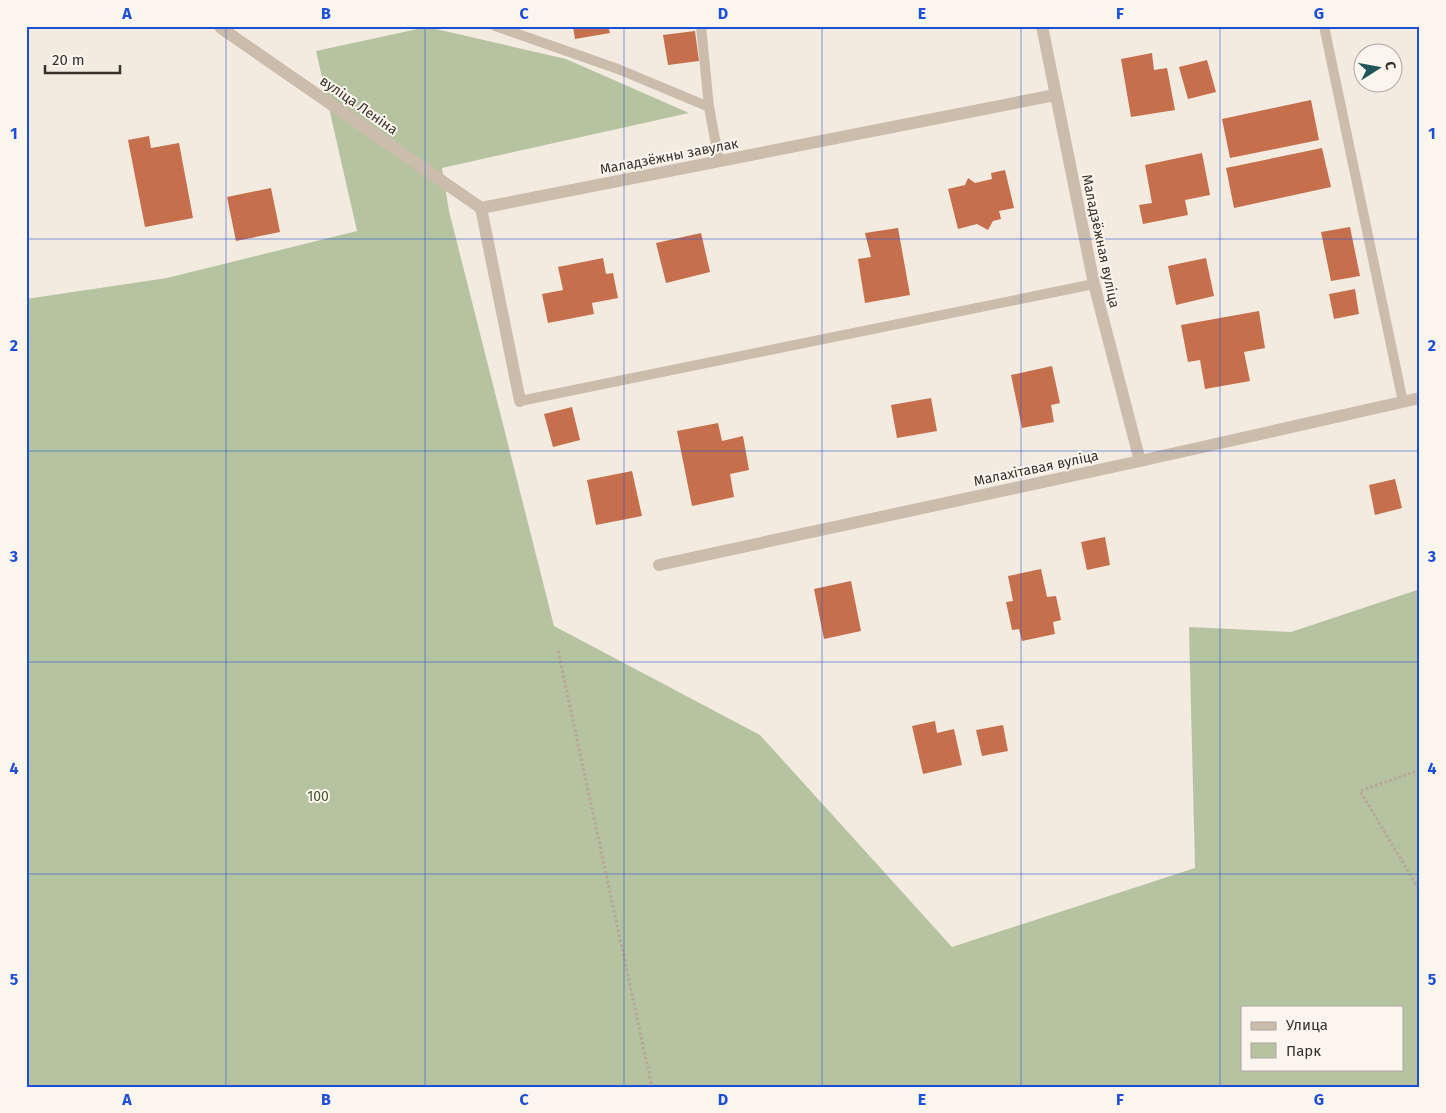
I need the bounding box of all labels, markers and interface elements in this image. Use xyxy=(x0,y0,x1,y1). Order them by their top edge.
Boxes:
text: A xyxy=(121,4,132,23)
text: B xyxy=(321,4,331,23)
text: C xyxy=(519,4,529,23)
text: D xyxy=(718,4,728,23)
text: E xyxy=(918,4,926,23)
text: F xyxy=(1116,4,1124,23)
text: G xyxy=(1314,4,1324,23)
scale bar xyxy=(45,42,120,74)
north arrow xyxy=(1354,42,1404,92)
text: 20 m xyxy=(52,51,85,69)
text: С xyxy=(1381,60,1399,71)
street label: вуліца Леніна xyxy=(317,72,401,138)
text: 1 xyxy=(10,124,18,143)
text: 1 xyxy=(1428,124,1436,143)
street label: Маладзёжны завулак xyxy=(598,135,740,178)
street label: Маладзёжная вуліца xyxy=(1078,173,1123,309)
text: 2 xyxy=(10,336,18,355)
text: 2 xyxy=(1428,336,1436,355)
street label: Малахітавая вуліца xyxy=(972,447,1100,490)
text: 3 xyxy=(9,547,18,566)
text: 3 xyxy=(1427,547,1436,566)
text: 4 xyxy=(9,759,19,778)
text: 4 xyxy=(1427,759,1437,778)
park label: 100 xyxy=(307,788,329,805)
text: 5 xyxy=(10,970,19,989)
text: 5 xyxy=(1428,970,1437,989)
legend xyxy=(1241,1006,1404,1070)
text: Улица xyxy=(1286,1016,1328,1034)
text: Парк xyxy=(1286,1042,1321,1060)
text: A xyxy=(121,1090,132,1109)
text: B xyxy=(321,1090,331,1109)
text: C xyxy=(519,1090,529,1109)
text: D xyxy=(718,1090,728,1109)
text: E xyxy=(918,1090,926,1109)
text: F xyxy=(1116,1090,1124,1109)
text: G xyxy=(1314,1090,1324,1109)

